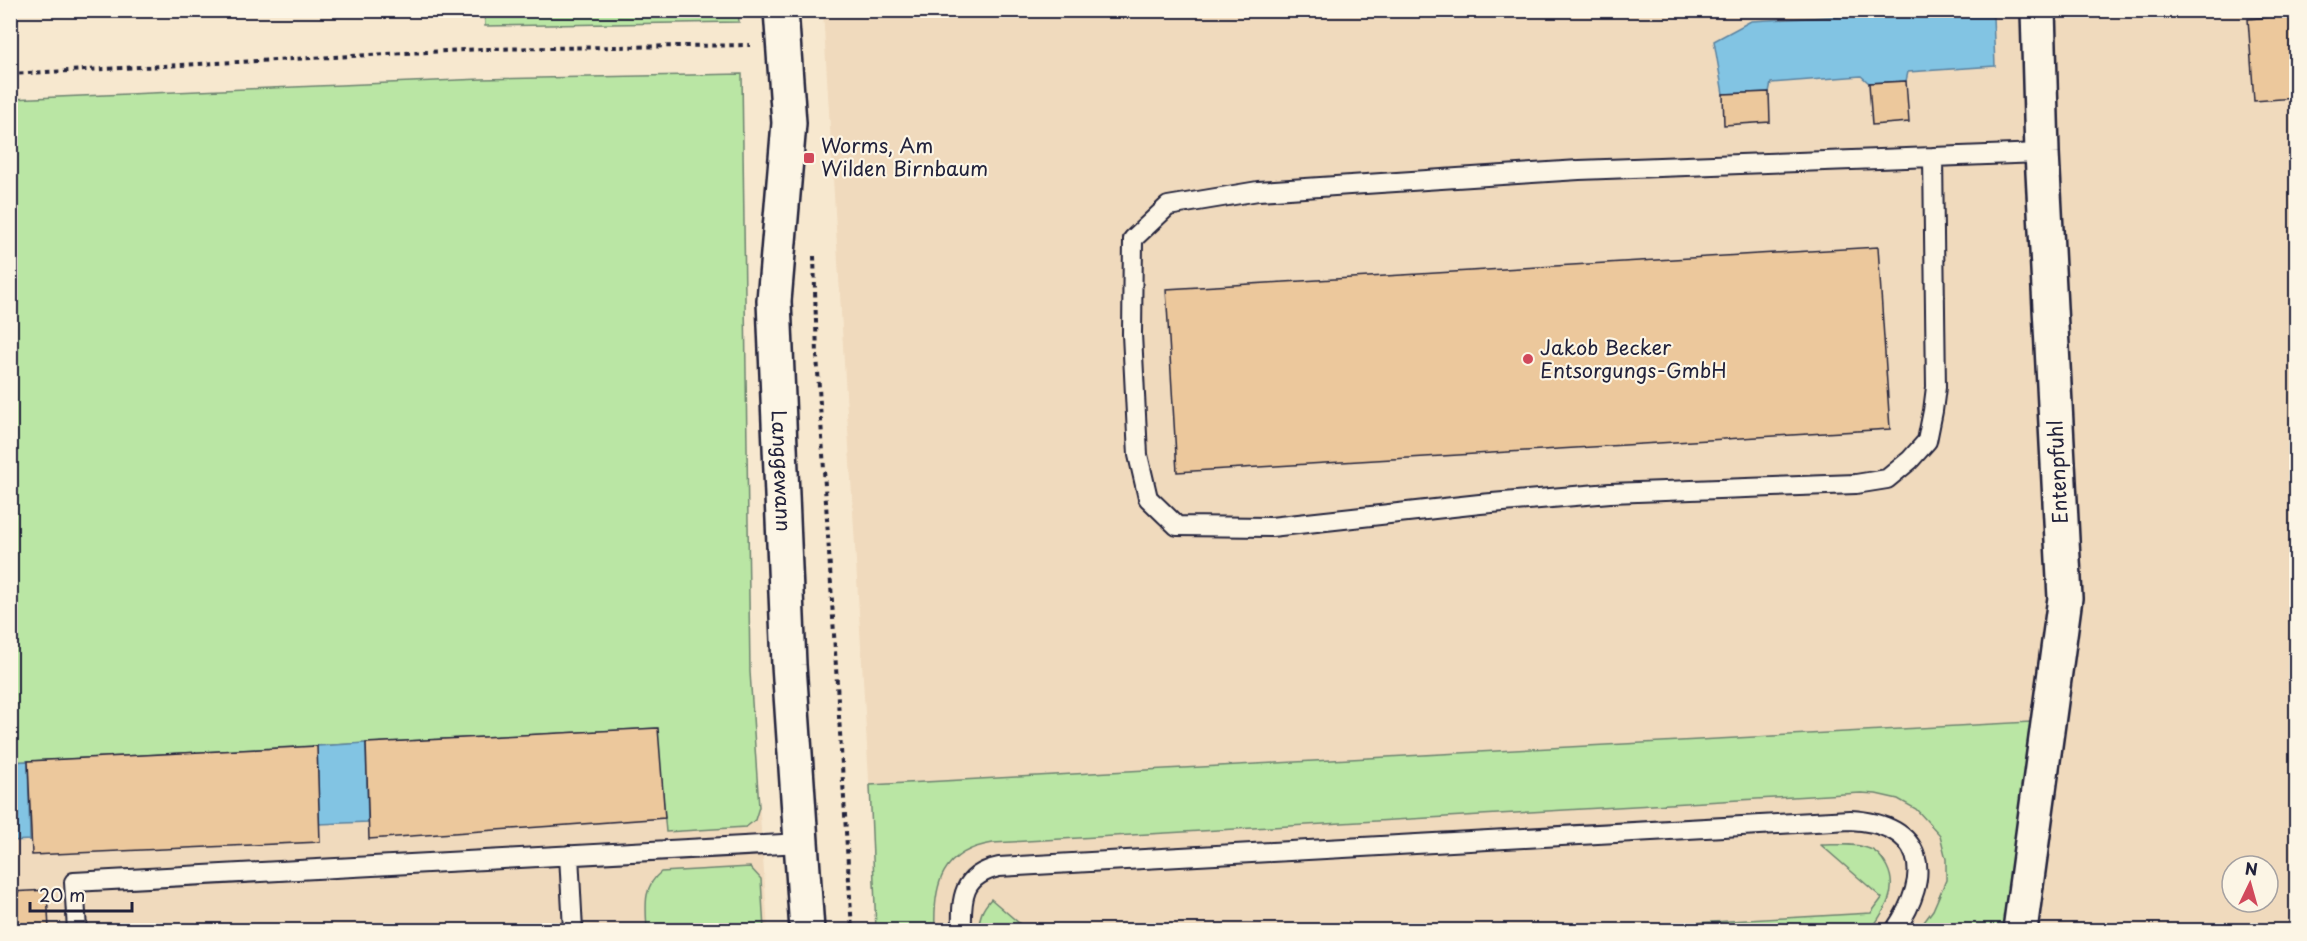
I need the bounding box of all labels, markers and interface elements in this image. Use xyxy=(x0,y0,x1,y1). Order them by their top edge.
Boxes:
place label: Worms, Am Wilden Birnbaum xyxy=(821,130,988,183)
marker: Worms, Am Wilden Birnbaum xyxy=(802,151,816,165)
place label: Jakob Becker Entsorgungs-GmbH xyxy=(1540,332,1727,385)
marker: Jakob Becker Entsorgungs-GmbH xyxy=(1521,352,1535,366)
street label: Langgewann xyxy=(765,409,799,532)
street label: Entenpfuhl xyxy=(2039,419,2075,525)
north arrow xyxy=(2220,854,2280,914)
text: N xyxy=(2244,856,2259,881)
scale bar xyxy=(30,875,132,913)
text: 20 m xyxy=(39,881,85,908)

